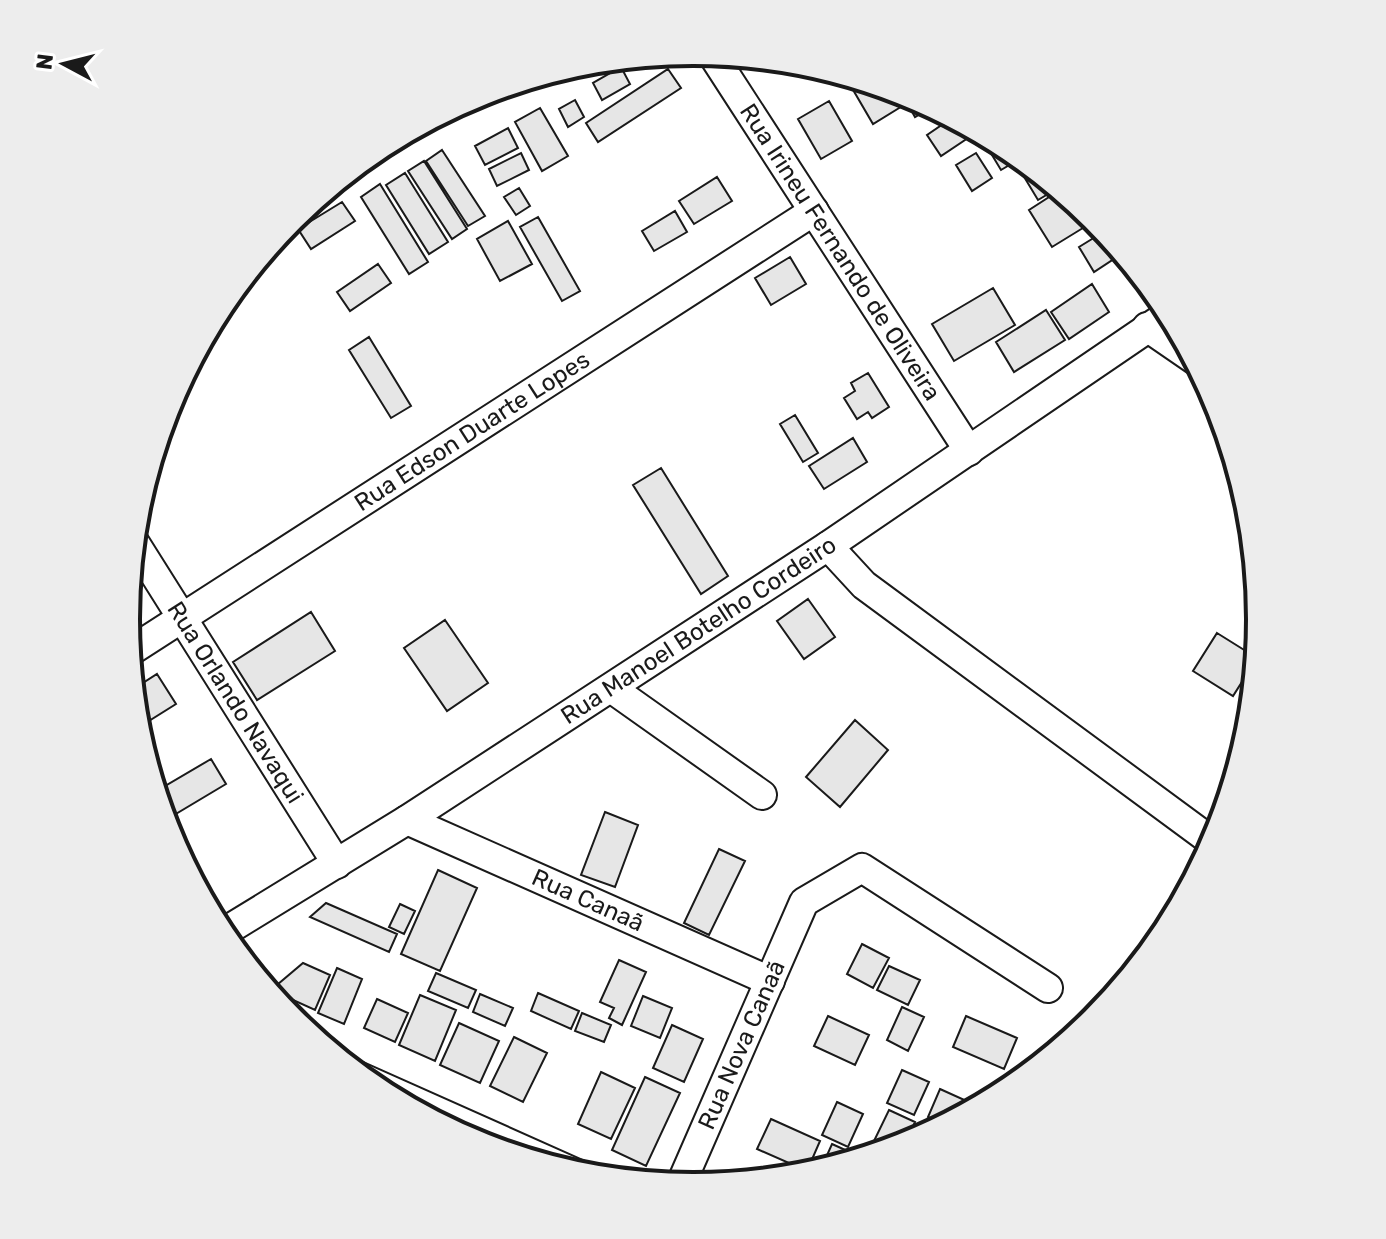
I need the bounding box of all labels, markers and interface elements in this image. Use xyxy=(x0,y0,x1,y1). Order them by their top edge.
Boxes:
north arrow xyxy=(24,24,104,104)
text: N xyxy=(30,52,59,71)
street label: Rua Irineu Fernando de Oliveira xyxy=(734,99,946,406)
street label: Rua Edson Duarte Lopes xyxy=(349,345,595,517)
street label: Rua Manoel Botelho Cordeiro xyxy=(556,531,842,730)
street label: Rua Orlando Navaqui xyxy=(161,597,309,808)
street label: Rua Canaã xyxy=(528,863,648,937)
street label: Rua Nova Canaã xyxy=(692,956,791,1134)

